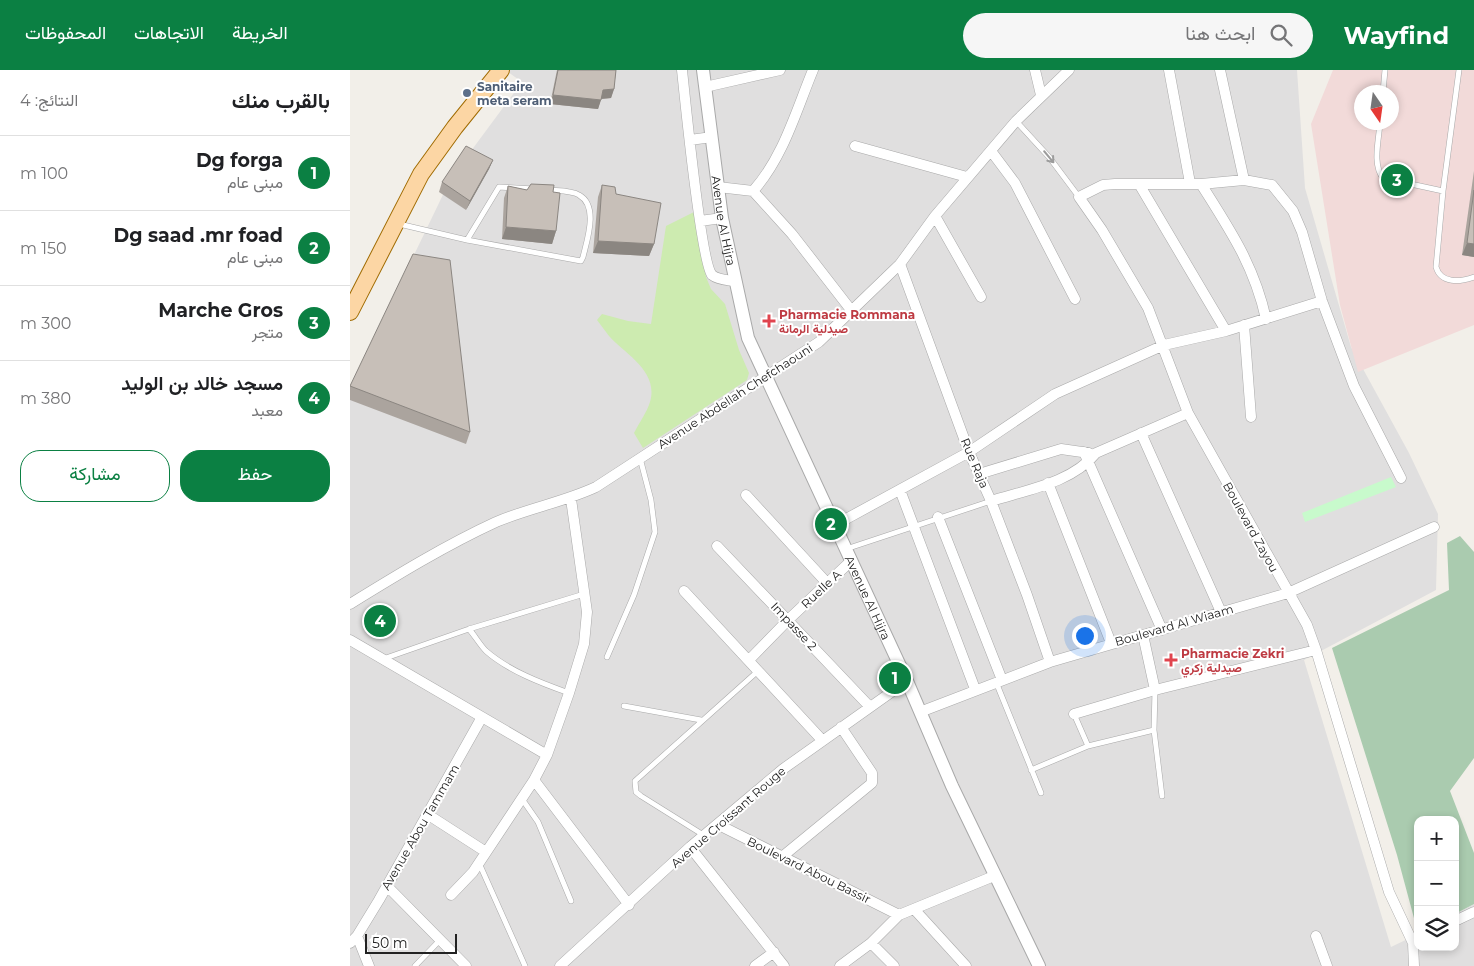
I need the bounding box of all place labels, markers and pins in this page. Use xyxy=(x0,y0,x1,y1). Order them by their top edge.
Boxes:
place label: Sanitaire meta seram xyxy=(477,79,552,108)
marker: Sanitaire meta seram xyxy=(461,87,473,99)
pin: 3 xyxy=(1381,161,1413,199)
place label: Pharmacie Rommana صيدلية الرمانة xyxy=(779,307,915,337)
marker: Pharmacie Rommana صيدلية الرمانة xyxy=(763,315,775,327)
pin: 2 xyxy=(815,505,847,543)
pin: 4 xyxy=(364,602,396,640)
place label: Pharmacie Zekri صيدلية زكري xyxy=(1181,646,1284,678)
marker: Pharmacie Zekri صيدلية زكري xyxy=(1165,654,1177,666)
pin: 1 xyxy=(879,659,911,697)

